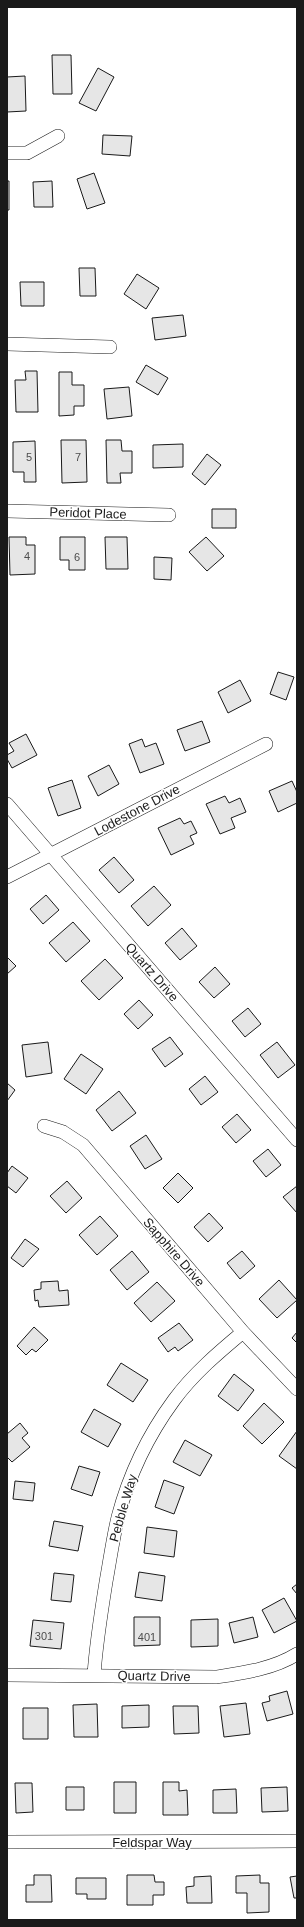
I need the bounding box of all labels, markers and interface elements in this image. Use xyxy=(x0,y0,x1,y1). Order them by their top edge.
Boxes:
house number: 5 xyxy=(26,451,32,463)
house number: 7 xyxy=(75,451,81,463)
street label: Peridot Place xyxy=(49,504,127,522)
house number: 4 xyxy=(24,550,30,562)
house number: 6 xyxy=(74,551,80,563)
street label: Lodestone Drive xyxy=(92,781,182,839)
street label: Quartz Drive xyxy=(122,940,182,1004)
street label: Sapphire Drive xyxy=(140,1215,208,1289)
street label: Pebble Way xyxy=(106,1472,140,1544)
house number: 301 xyxy=(35,1630,53,1642)
house number: 401 xyxy=(138,1631,156,1643)
street label: Quartz Drive xyxy=(117,1668,191,1684)
street label: Feldspar Way xyxy=(112,1835,192,1850)

